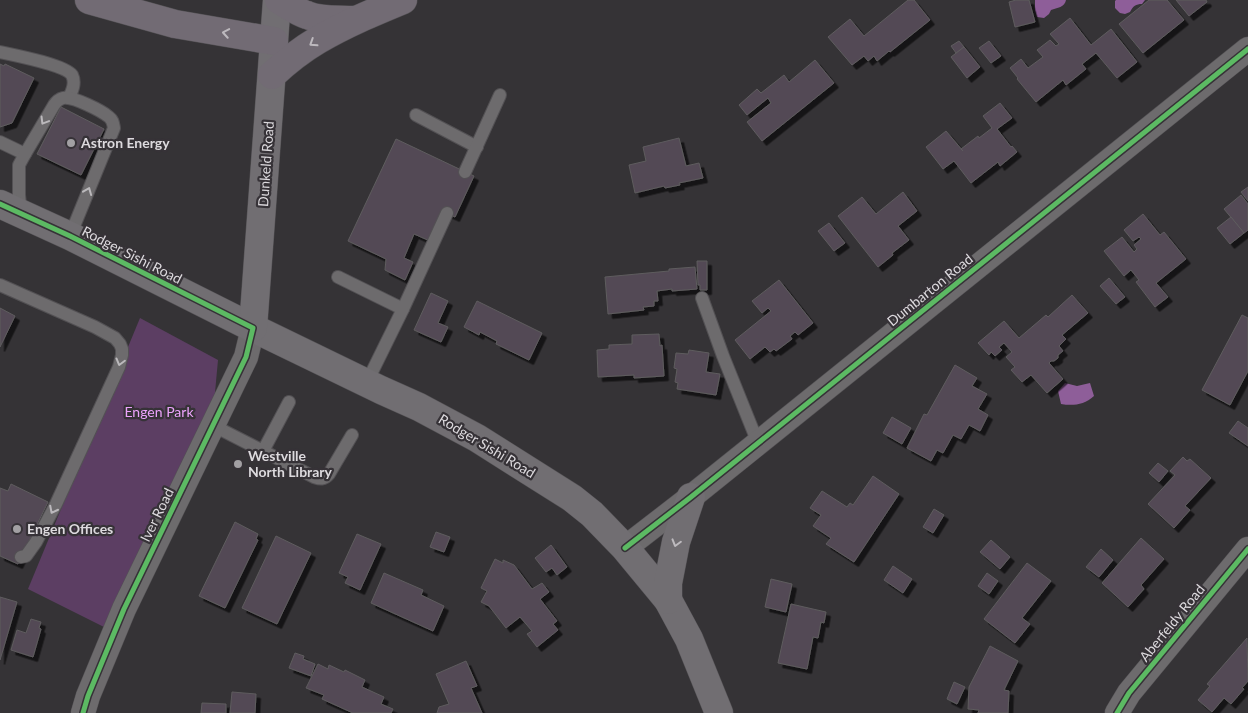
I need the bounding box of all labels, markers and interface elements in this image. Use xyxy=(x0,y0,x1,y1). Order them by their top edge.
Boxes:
one-way arrow xyxy=(222,28,230,38)
one-way arrow xyxy=(309,37,318,47)
one-way arrow xyxy=(40,116,50,125)
street label: Dunkeld Road xyxy=(254,120,277,207)
place label: Astron Energy xyxy=(80,134,170,151)
marker: Astron Energy xyxy=(65,137,77,149)
one-way arrow xyxy=(82,187,92,196)
street label: Rodger Sishi Road xyxy=(79,222,185,287)
street label: Dumbarton Road xyxy=(883,250,976,329)
one-way arrow xyxy=(115,357,125,366)
park label: Engen Park xyxy=(124,403,194,420)
street label: Rodger Sishi Road xyxy=(436,410,539,481)
place label: Westville North Library xyxy=(248,447,333,480)
marker: Westville North Library xyxy=(232,458,244,470)
street label: Iver Road xyxy=(136,485,177,544)
one-way arrow xyxy=(49,505,59,514)
place label: Engen Offices xyxy=(27,520,113,537)
marker: Engen Offices xyxy=(11,523,23,535)
one-way arrow xyxy=(671,539,682,548)
street label: Aberfeldy Road xyxy=(1135,581,1208,665)

